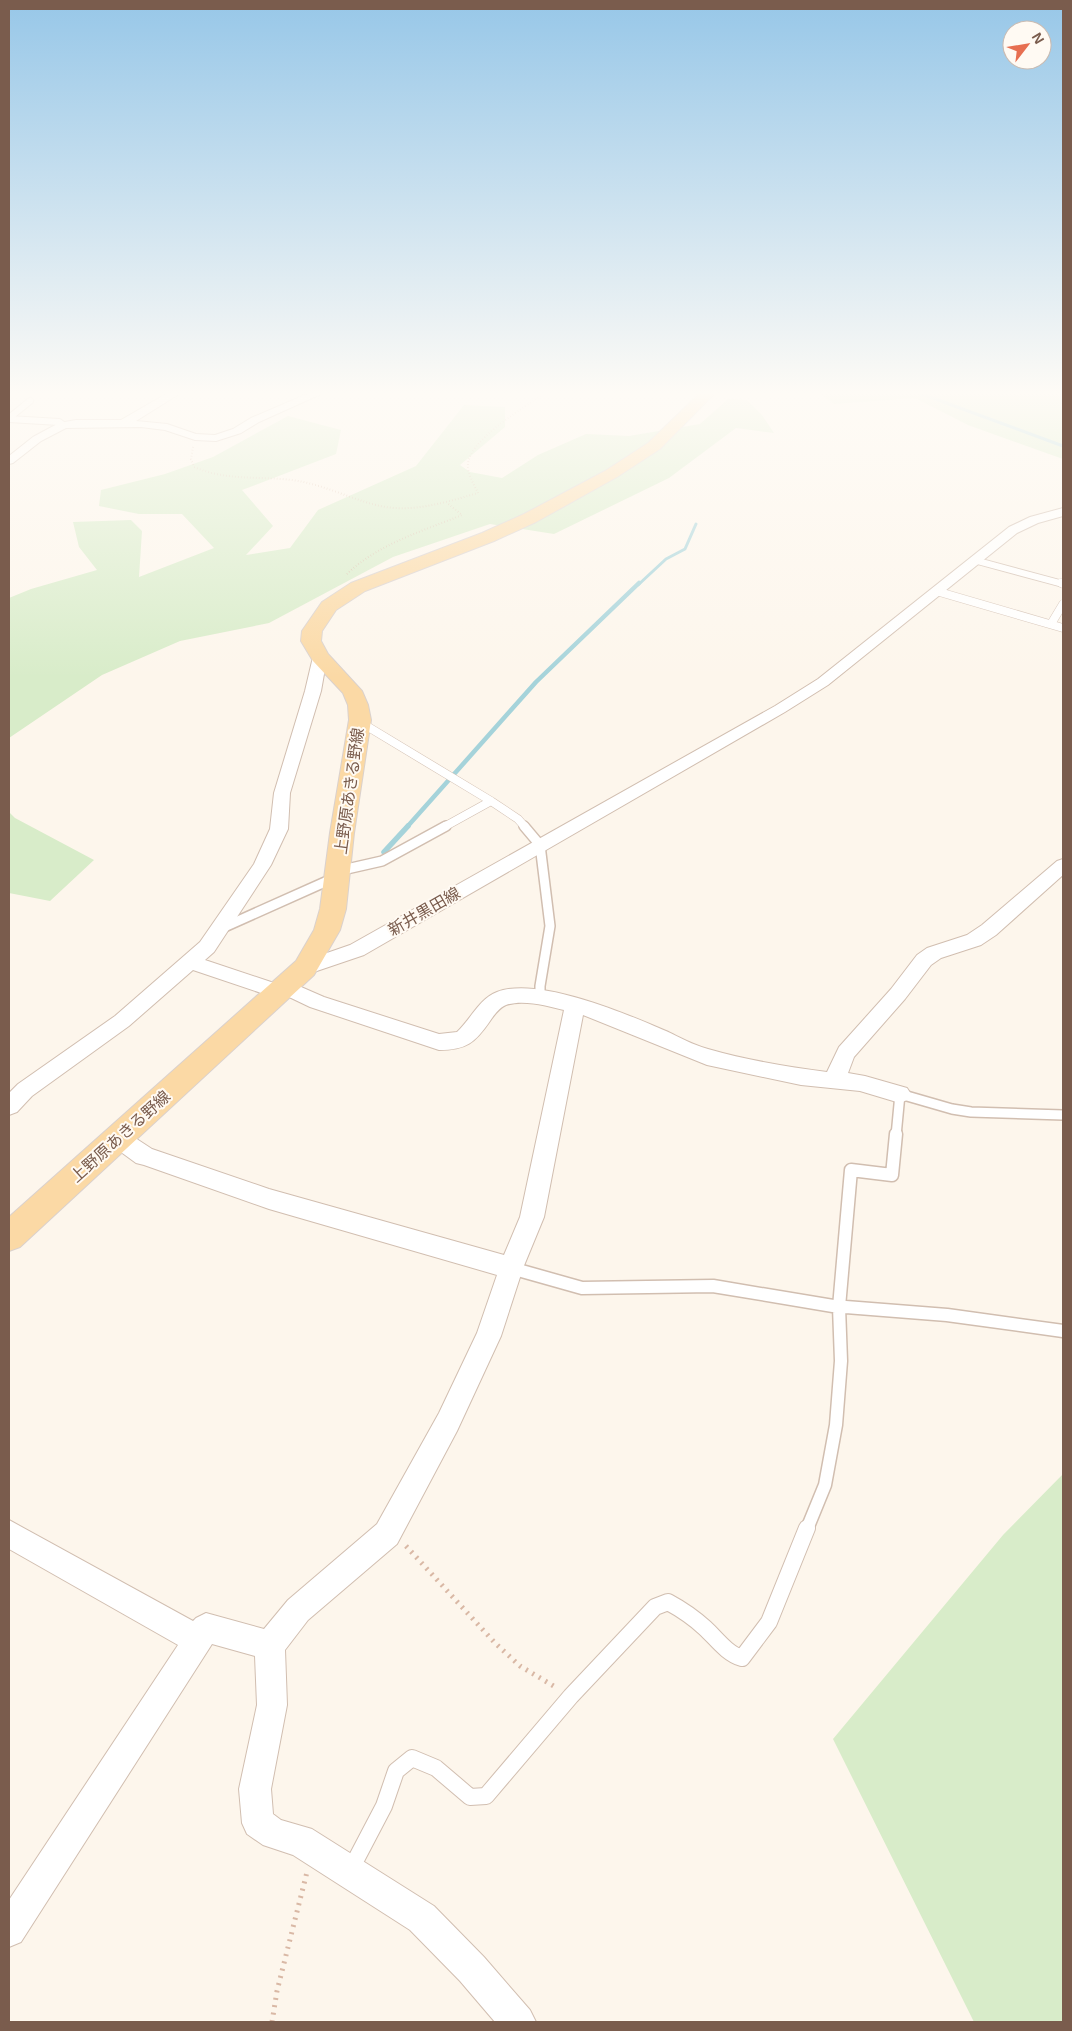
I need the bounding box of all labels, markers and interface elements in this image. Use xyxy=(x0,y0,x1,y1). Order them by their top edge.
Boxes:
north arrow xyxy=(1002,20,1052,70)
text: N xyxy=(1029,30,1048,47)
street label: 上野原あきる野線 xyxy=(332,727,367,855)
street label: 新井黒田線 xyxy=(385,884,463,939)
street label: 上野原あきる野線 xyxy=(67,1087,173,1185)

